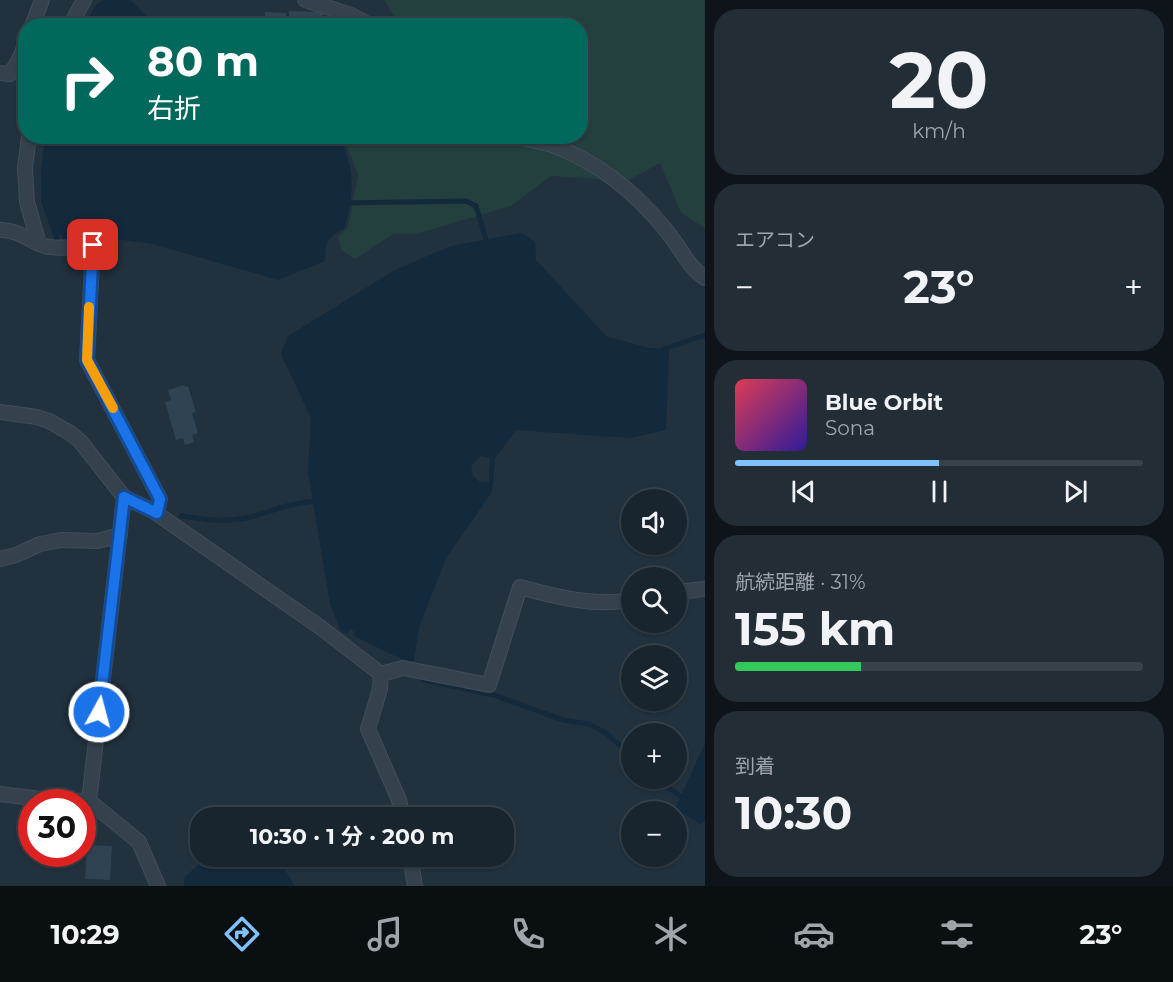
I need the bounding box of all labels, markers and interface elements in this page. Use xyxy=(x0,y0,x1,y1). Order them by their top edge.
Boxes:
text: 20 xyxy=(890,32,988,128)
text: 80 m xyxy=(147,35,259,87)
icon: right xyxy=(48,42,126,120)
text: 右折 xyxy=(147,92,201,125)
text: km/h xyxy=(912,119,966,143)
pin xyxy=(67,219,118,270)
icon: arrive xyxy=(76,228,109,261)
text: エアコン xyxy=(735,228,815,252)
text: 23° xyxy=(903,259,975,314)
text: − xyxy=(735,267,754,307)
text: + xyxy=(1124,267,1143,307)
text: Blue Orbit xyxy=(825,389,943,416)
text: Sona xyxy=(825,416,875,440)
icon: previous xyxy=(787,475,820,508)
icon: pause xyxy=(923,475,956,508)
icon: next xyxy=(1059,475,1092,508)
map controls xyxy=(621,489,687,867)
button: sound xyxy=(621,489,687,555)
button: search xyxy=(621,567,687,633)
text: 航続距離 · 31% xyxy=(735,570,866,594)
text: 155 km xyxy=(735,601,895,656)
button: layers xyxy=(621,645,687,711)
position arrow xyxy=(67,680,131,744)
button: + xyxy=(621,723,687,789)
text: 到着 xyxy=(735,754,775,778)
text: 10:30 xyxy=(735,785,852,840)
speed limit sign: 30 xyxy=(18,789,96,867)
button: − xyxy=(621,801,687,867)
text: 10:30 · 1 分 · 200 m xyxy=(250,823,454,850)
icon: directions xyxy=(221,913,263,955)
icon: music xyxy=(364,913,406,955)
icon: phone xyxy=(507,913,549,955)
icon: climate xyxy=(650,913,692,955)
icon: car xyxy=(793,913,835,955)
icon: filters xyxy=(936,913,978,955)
text: 10:29 xyxy=(51,918,120,951)
text: 23° xyxy=(1080,918,1122,951)

